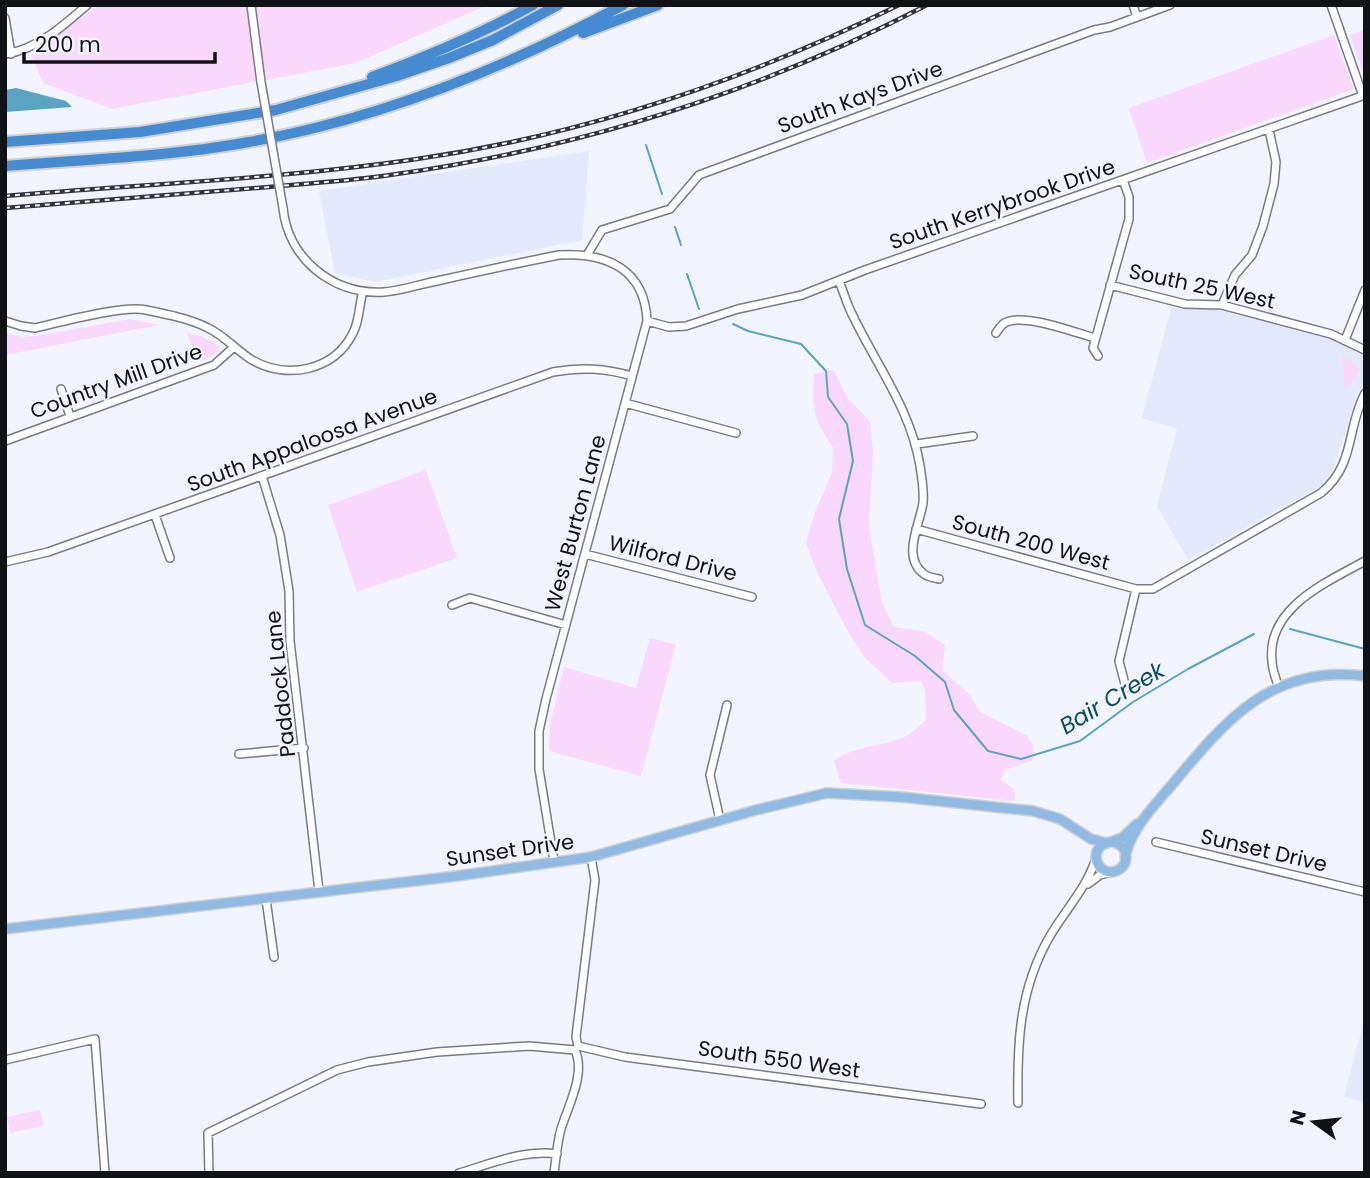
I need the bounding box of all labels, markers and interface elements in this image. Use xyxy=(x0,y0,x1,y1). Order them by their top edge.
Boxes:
scale bar xyxy=(24,21,215,65)
text: 200 m xyxy=(35,30,101,59)
street label: South Kays Drive xyxy=(773,54,947,140)
street label: South Kerrybrook Drive xyxy=(885,152,1119,256)
street label: South 25 West xyxy=(1126,256,1278,316)
street label: Country Mill Drive xyxy=(26,336,206,426)
street label: South Appaloosa Avenue xyxy=(183,381,441,499)
street label: West Burton Lane xyxy=(537,431,613,615)
street label: South 200 West xyxy=(949,507,1113,577)
street label: Wilford Drive xyxy=(606,528,740,588)
street label: Paddock Lane xyxy=(258,609,302,759)
water label: Bair Creek xyxy=(1053,653,1172,742)
street label: Sunset Drive xyxy=(1198,821,1330,879)
street label: Sunset Drive xyxy=(444,827,576,873)
street label: South 550 West xyxy=(696,1033,862,1085)
north arrow xyxy=(1279,1087,1349,1157)
text: N xyxy=(1283,1107,1313,1128)

